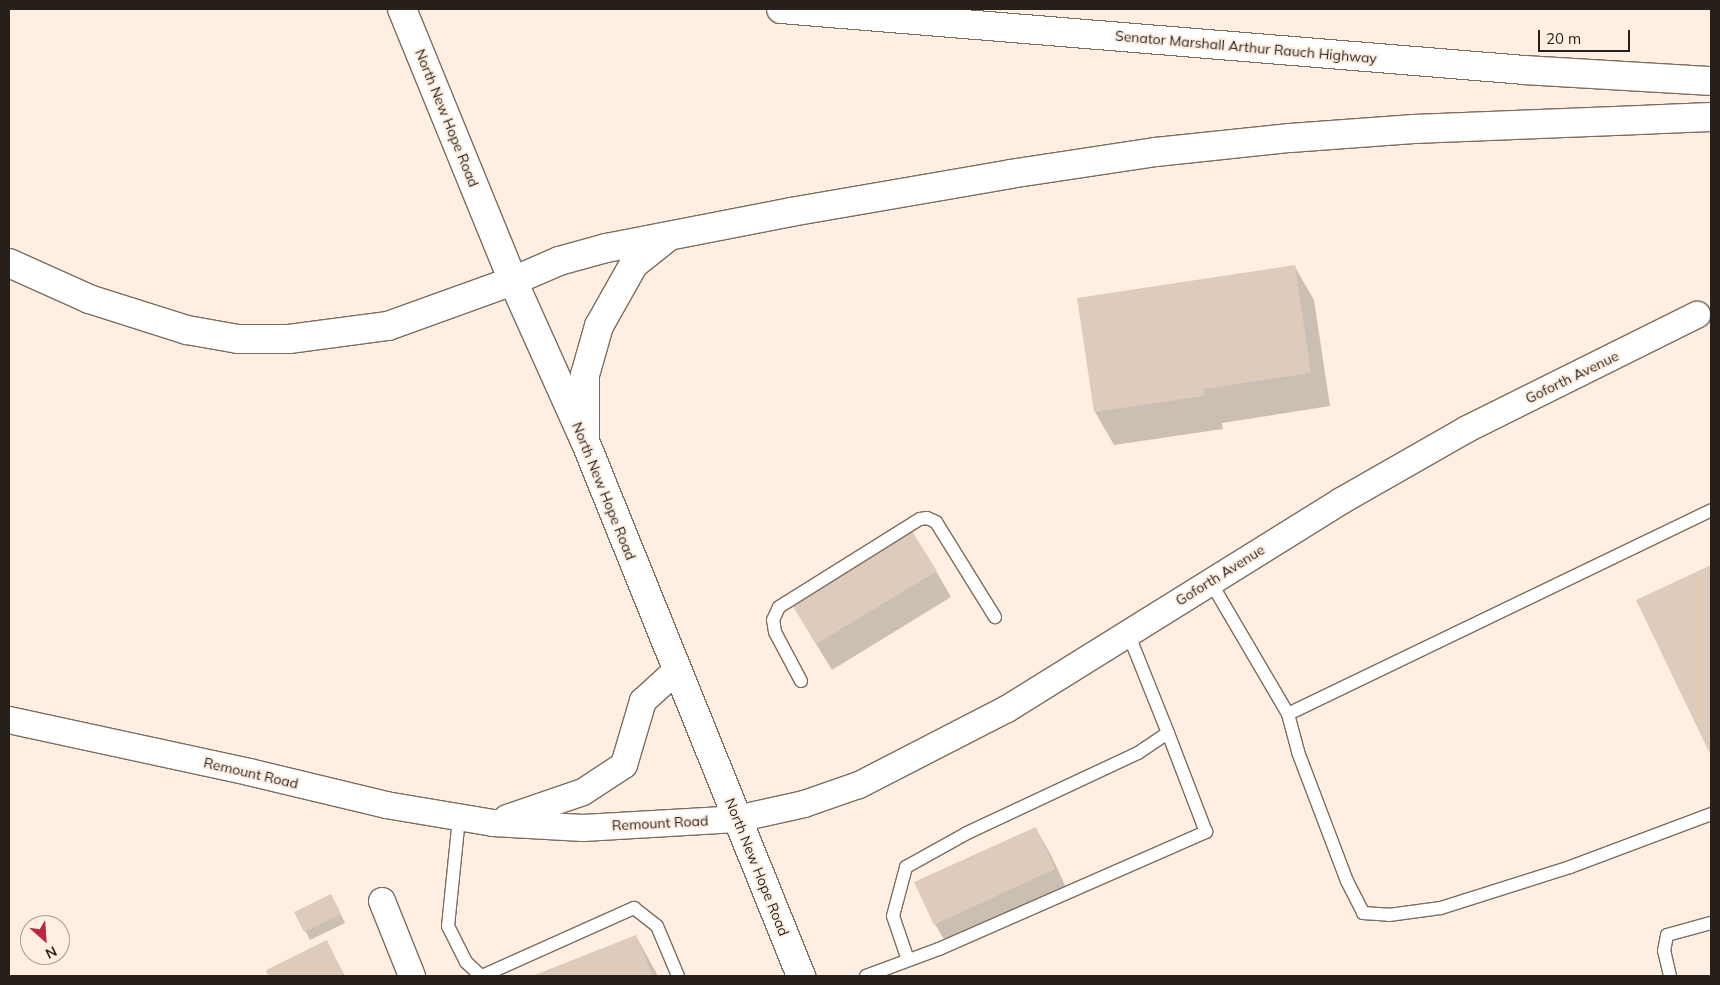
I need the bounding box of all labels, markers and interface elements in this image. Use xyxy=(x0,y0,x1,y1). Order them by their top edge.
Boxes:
scale bar xyxy=(1540,20,1632,52)
street label: Senator Marshall Arthur Rauch Highway xyxy=(1114,27,1378,67)
text: 20 m xyxy=(1546,29,1581,48)
street label: North New Hope Road xyxy=(412,47,482,189)
street label: Goforth Avenue xyxy=(1523,347,1621,407)
street label: North New Hope Road xyxy=(569,420,639,562)
street label: Goforth Avenue xyxy=(1172,541,1268,609)
street label: Remount Road xyxy=(202,754,300,792)
street label: North New Hope Road xyxy=(722,796,792,938)
street label: Remount Road xyxy=(611,812,709,834)
north arrow xyxy=(20,915,70,965)
text: N xyxy=(42,942,60,963)

